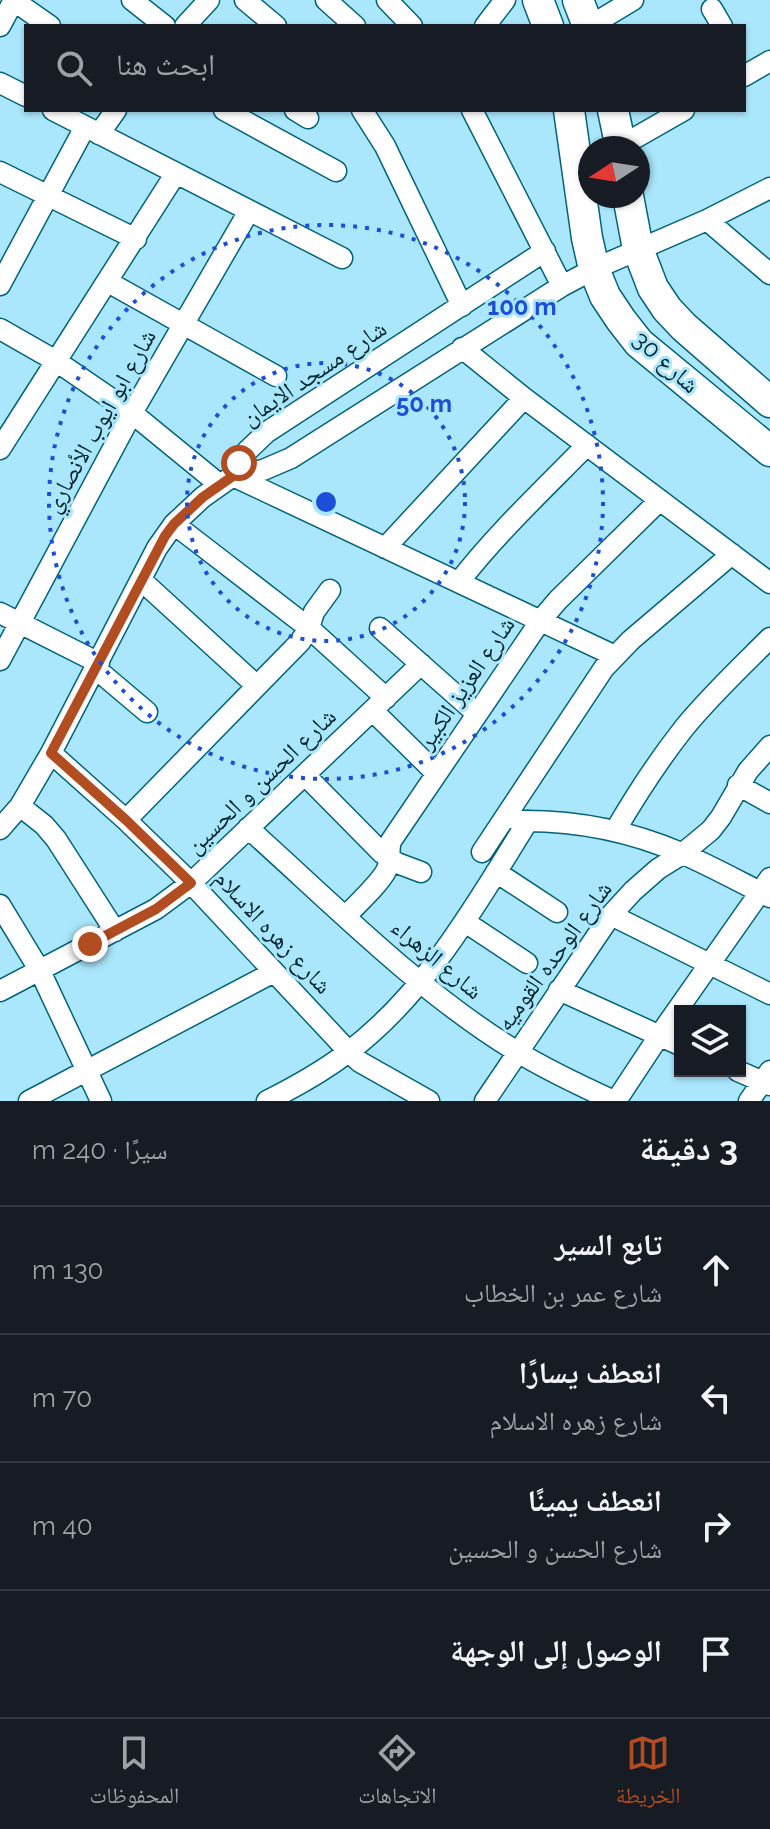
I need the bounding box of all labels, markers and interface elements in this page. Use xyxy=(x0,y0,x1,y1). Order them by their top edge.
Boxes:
search box xyxy=(24,24,746,112)
icon: search xyxy=(52,46,96,90)
text: ابحث هنا xyxy=(116,47,215,82)
north arrow xyxy=(578,136,650,208)
text: 100 m xyxy=(487,292,557,321)
street label: شارع مسجد الايمان xyxy=(236,313,392,433)
street label: شارع ابو ايوب الأنصاري xyxy=(37,324,166,520)
street label: شارع 30 xyxy=(627,324,705,400)
text: 50 m xyxy=(396,389,452,418)
route start xyxy=(221,445,257,481)
centre of rings xyxy=(312,488,340,516)
street label: شارع العزيز الكبير xyxy=(410,611,521,756)
street label: شارع الحسن و الحسين xyxy=(180,702,342,860)
street label: شارع زهره الاسلام xyxy=(207,864,338,1001)
street label: شارع الوحده القوميه xyxy=(490,875,618,1037)
street label: شارع الزهراء xyxy=(385,912,489,1006)
route end xyxy=(72,926,108,962)
map controls xyxy=(674,1005,746,1077)
button: layers xyxy=(674,1005,746,1077)
text: 3 دقيقة xyxy=(639,1128,738,1168)
text: سيرًا · 240 m xyxy=(32,1135,168,1165)
text: تابع السير xyxy=(555,1227,662,1262)
icon: ahead xyxy=(694,1248,738,1292)
text: 130 m xyxy=(32,1255,103,1285)
text: شارع عمر بن الخطاب xyxy=(464,1278,662,1308)
text: انعطف يسارًا xyxy=(519,1355,662,1390)
icon: left xyxy=(694,1376,738,1420)
text: 70 m xyxy=(32,1383,92,1413)
text: شارع زهره الاسلام xyxy=(490,1406,662,1436)
text: انعطف يمينًا xyxy=(528,1483,662,1518)
icon: right xyxy=(694,1504,738,1548)
text: 40 m xyxy=(32,1511,93,1541)
text: شارع الحسن و الحسين xyxy=(448,1534,662,1564)
icon: arrive xyxy=(694,1632,738,1676)
text: الوصول إلى الوجهة xyxy=(450,1633,662,1668)
tab: المحفوظات xyxy=(90,1731,179,1817)
tab: الاتجاهات xyxy=(358,1731,436,1817)
tab: الخريطة xyxy=(616,1731,680,1817)

